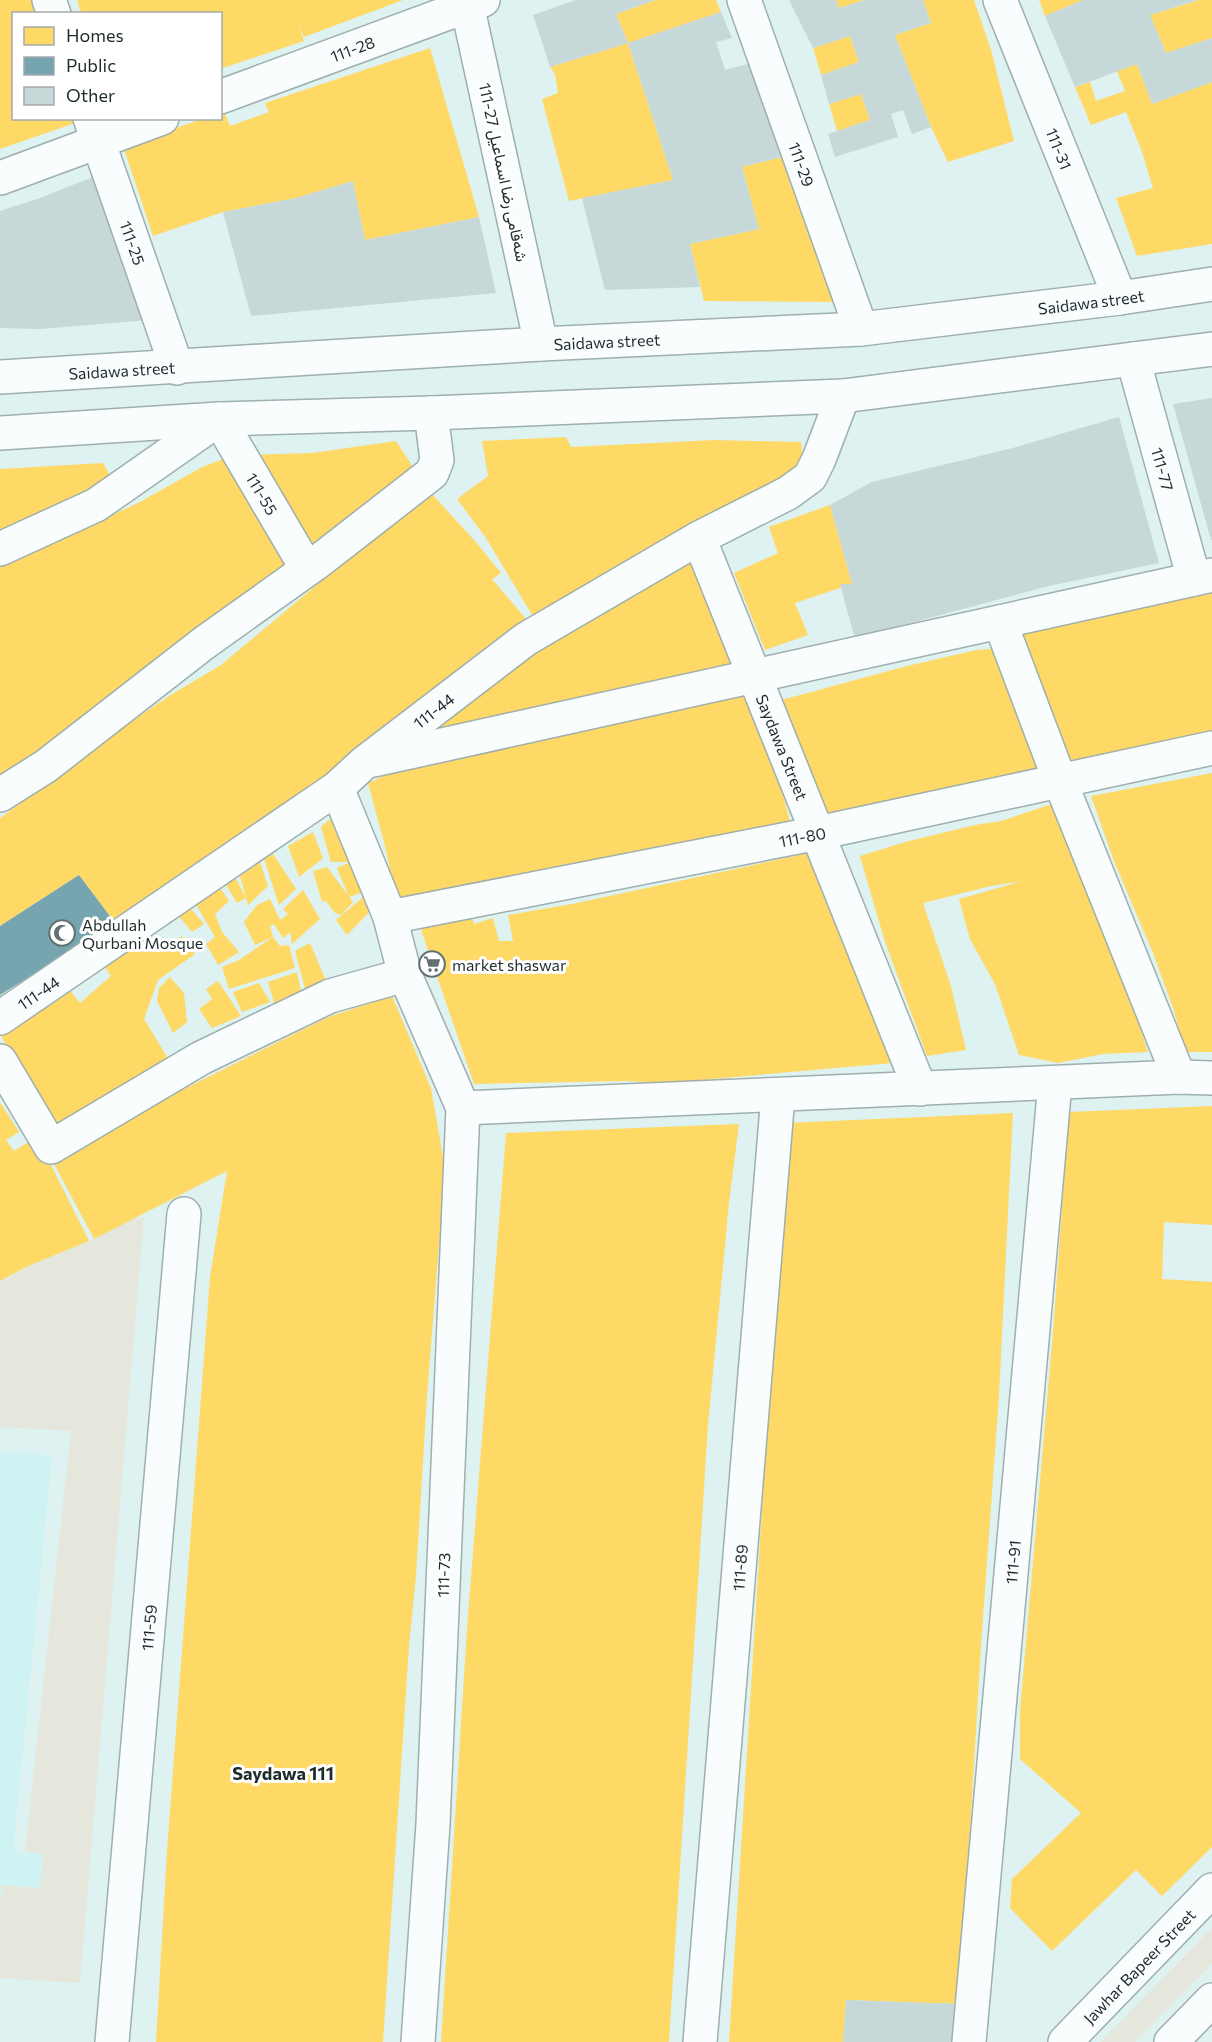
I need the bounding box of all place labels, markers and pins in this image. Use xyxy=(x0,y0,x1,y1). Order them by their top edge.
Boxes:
place label: Abdullah Qurbani Mosque xyxy=(82,915,203,952)
mosque icon: Abdullah Qurbani Mosque xyxy=(47,918,77,948)
supermarket icon: market shaswar xyxy=(417,949,447,979)
place label: market shaswar xyxy=(452,955,567,974)

